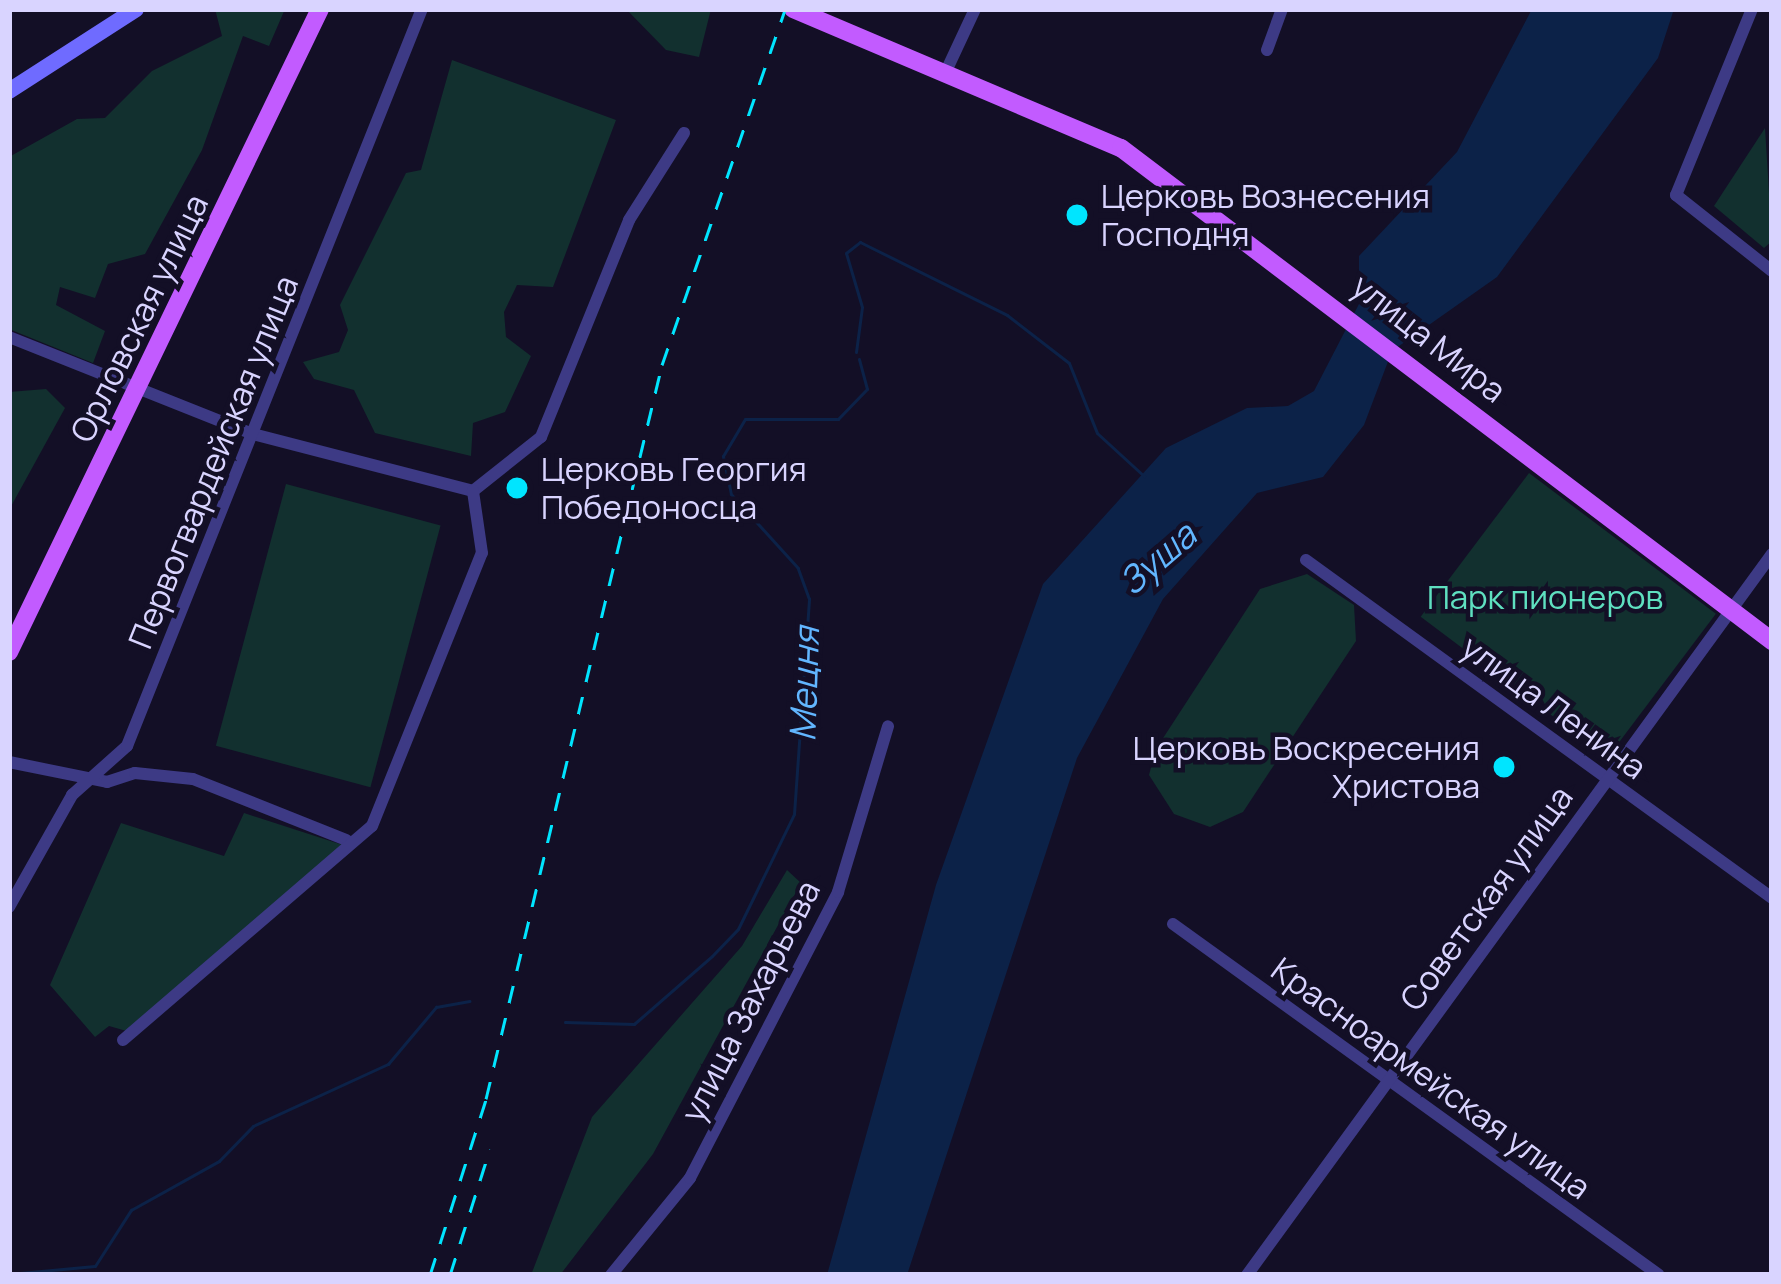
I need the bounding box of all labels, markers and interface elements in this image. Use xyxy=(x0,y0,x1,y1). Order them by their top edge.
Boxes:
place label: Церковь Вознесения Господня xyxy=(1101,176,1430,254)
street label: Орловская улица xyxy=(62,188,216,448)
marker: Церковь Вознесения Господня xyxy=(1064,202,1090,228)
street label: улица Мира xyxy=(1344,266,1514,410)
street label: Первогвардейская улица xyxy=(120,270,306,654)
place label: Церковь Георгия Победоносца xyxy=(541,449,807,527)
marker: Церковь Георгия Победоносца xyxy=(504,475,530,501)
water label: Зуша xyxy=(1110,513,1204,603)
park label: Парк пионеров xyxy=(1427,577,1663,617)
water label: Мецня xyxy=(780,626,828,742)
street label: улица Ленина xyxy=(1454,627,1654,787)
place label: Церковь Воскресения Христова xyxy=(1133,728,1480,806)
marker: Церковь Воскресения Христова xyxy=(1491,754,1517,780)
street label: Советская улица xyxy=(1391,778,1581,1018)
street label: улица Захарьева xyxy=(672,874,828,1128)
street label: Красноармейская улица xyxy=(1264,949,1598,1207)

